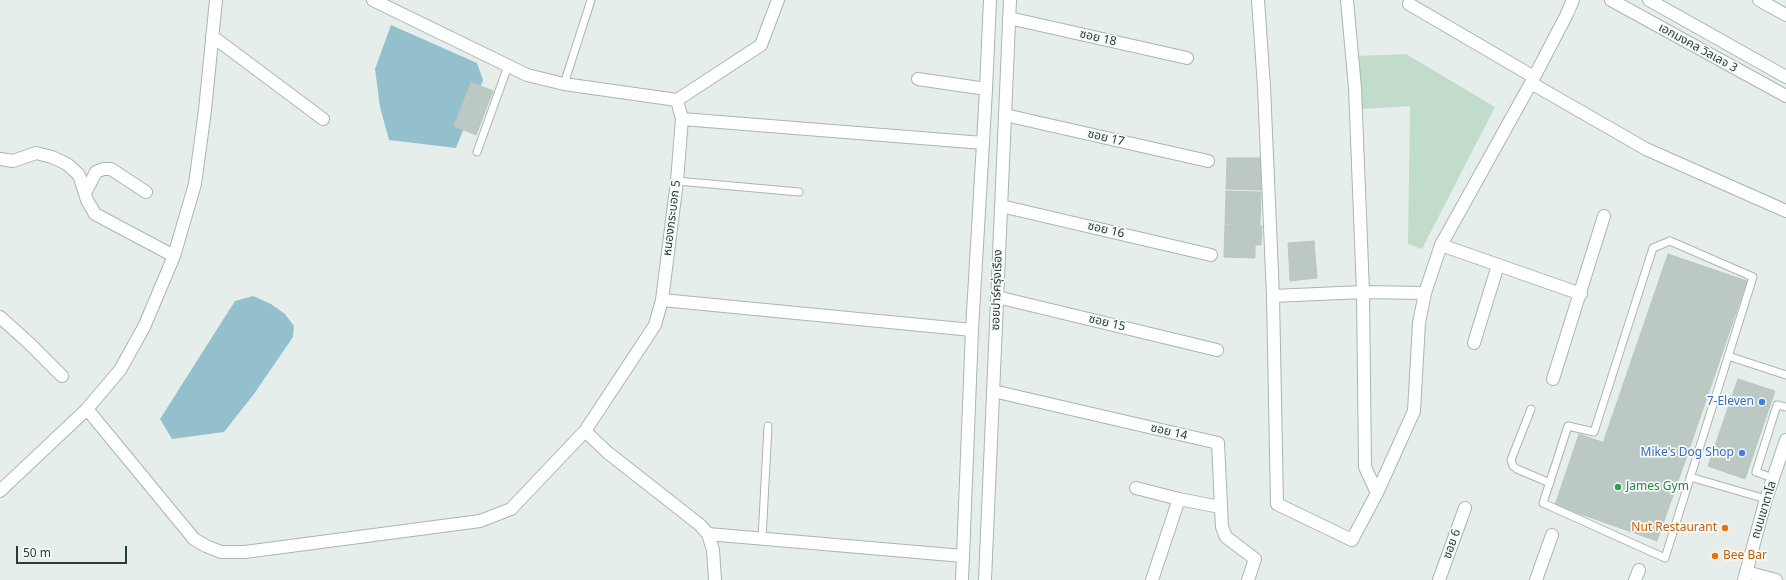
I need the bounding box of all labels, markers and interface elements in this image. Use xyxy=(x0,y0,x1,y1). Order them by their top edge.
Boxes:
street label: เอกมงคล วิลเลจ 3 xyxy=(1656,20,1740,76)
street label: ซอย 18 xyxy=(1078,27,1118,49)
street label: ซอย 17 xyxy=(1086,127,1126,149)
street label: หนองกระบอก 5 xyxy=(660,179,684,257)
street label: ซอย 16 xyxy=(1086,219,1126,241)
street label: ซอยปาร์ครุ่งเรือง xyxy=(988,249,1006,331)
street label: ซอย 15 xyxy=(1087,312,1127,334)
place label: 7-Eleven xyxy=(1707,395,1754,409)
marker: 7-Eleven xyxy=(1757,397,1767,407)
street label: ซอย 14 xyxy=(1149,421,1189,443)
place label: Mike's Dog Shop xyxy=(1641,446,1734,460)
marker: Mike's Dog Shop xyxy=(1737,448,1747,458)
street label: ถนนเขาตาโล xyxy=(1748,479,1780,541)
place label: James Gym xyxy=(1626,480,1689,494)
marker: James Gym xyxy=(1613,482,1623,492)
place label: Nut Restaurant xyxy=(1631,521,1717,535)
marker: Nut Restaurant xyxy=(1720,523,1730,533)
street label: ซอย 6 xyxy=(1440,527,1464,561)
scale bar xyxy=(18,538,129,564)
text: 50 m xyxy=(23,544,51,561)
place label: Bee Bar xyxy=(1723,549,1767,563)
marker: Bee Bar xyxy=(1710,551,1720,561)

